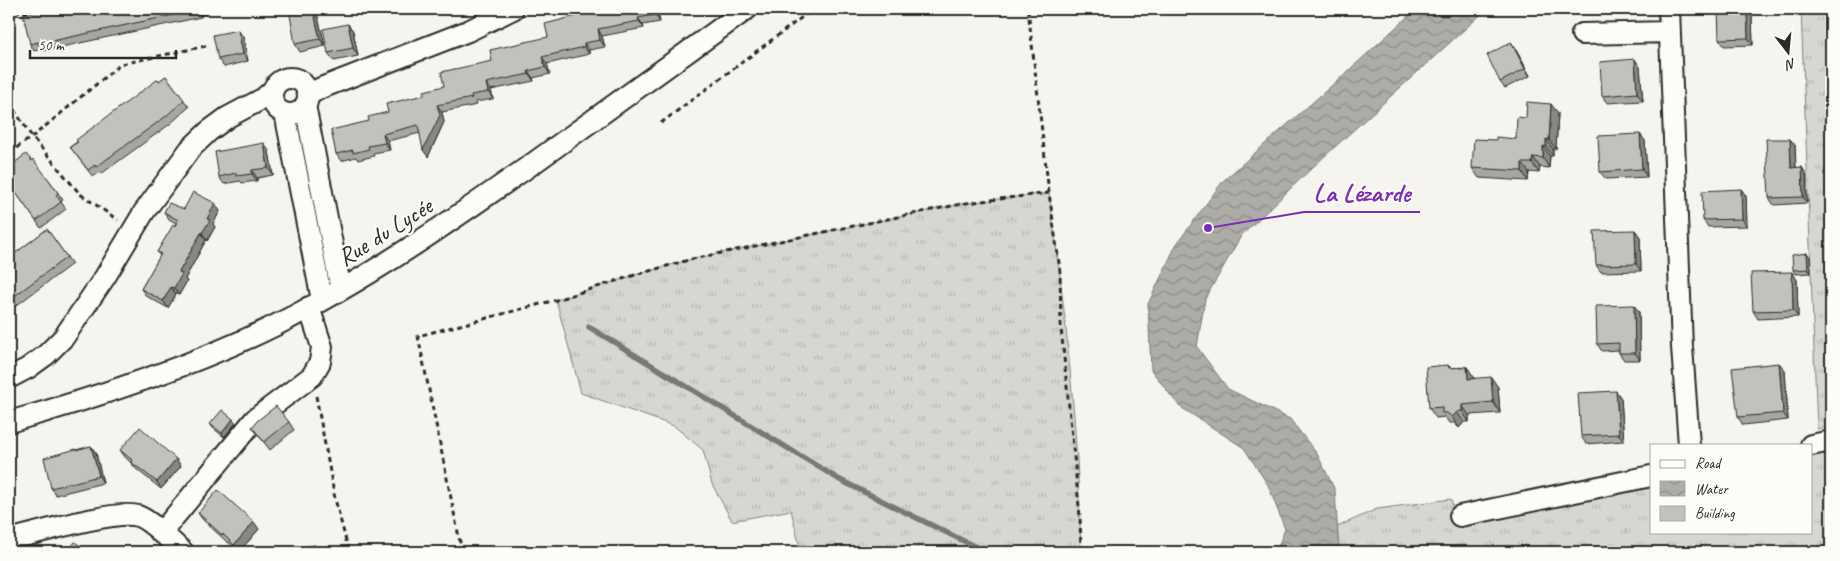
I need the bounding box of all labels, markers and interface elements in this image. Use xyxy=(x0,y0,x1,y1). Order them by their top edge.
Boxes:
scale bar xyxy=(30,28,176,60)
north arrow xyxy=(1762,28,1812,78)
text: 50 m xyxy=(38,36,65,55)
text: N xyxy=(1783,55,1798,74)
callout: La Lézarde xyxy=(1304,171,1420,212)
text: La Lézarde xyxy=(1314,176,1413,209)
street label: Rue du Lycée xyxy=(332,189,440,274)
legend xyxy=(1650,444,1812,534)
text: Road xyxy=(1695,454,1722,473)
text: Water xyxy=(1695,480,1729,499)
text: Building xyxy=(1695,504,1735,523)

